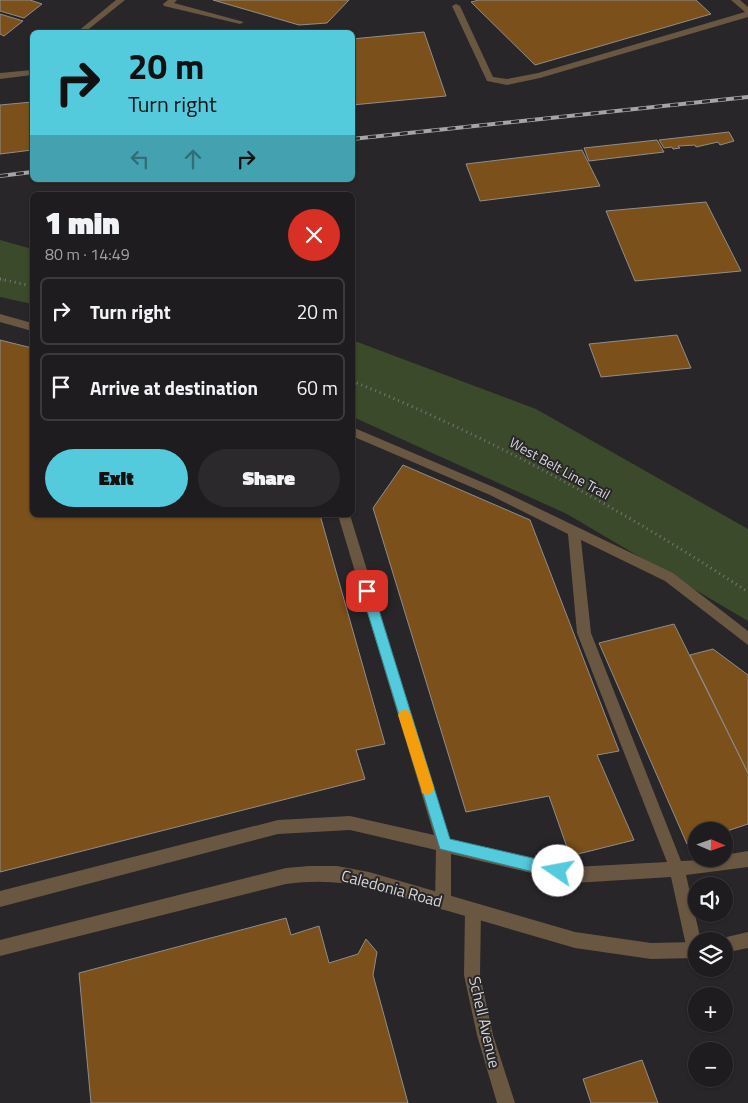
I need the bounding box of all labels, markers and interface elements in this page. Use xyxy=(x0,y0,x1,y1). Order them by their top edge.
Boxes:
text: 20 m xyxy=(128,39,204,93)
icon: right xyxy=(45,50,110,115)
text: Turn right xyxy=(128,87,217,121)
icon: left xyxy=(126,145,154,173)
icon: ahead xyxy=(179,145,207,173)
icon: right xyxy=(232,145,260,173)
text: 1 min xyxy=(45,200,120,246)
button: close xyxy=(288,209,340,261)
text: 80 m · 14:49 xyxy=(45,242,130,266)
icon: right xyxy=(47,297,75,325)
text: Turn right xyxy=(90,297,171,326)
text: 20 m xyxy=(297,297,338,326)
icon: arrive xyxy=(47,373,75,401)
text: Arrive at destination xyxy=(90,373,258,402)
text: 60 m xyxy=(297,373,338,402)
street label: West Belt Line Trail xyxy=(506,432,614,504)
button: Exit xyxy=(45,449,188,507)
button: Share xyxy=(198,449,340,507)
pin xyxy=(346,570,388,612)
icon: arrive xyxy=(353,577,381,605)
north arrow xyxy=(688,822,732,868)
map controls xyxy=(688,822,733,1087)
position arrow xyxy=(531,844,583,896)
street label: Caledonia Road xyxy=(339,863,445,913)
button: sound xyxy=(688,877,733,922)
button: layers xyxy=(688,932,733,977)
street label: Schell Avenue xyxy=(463,974,507,1070)
button: + xyxy=(688,987,733,1032)
button: − xyxy=(688,1042,733,1087)

